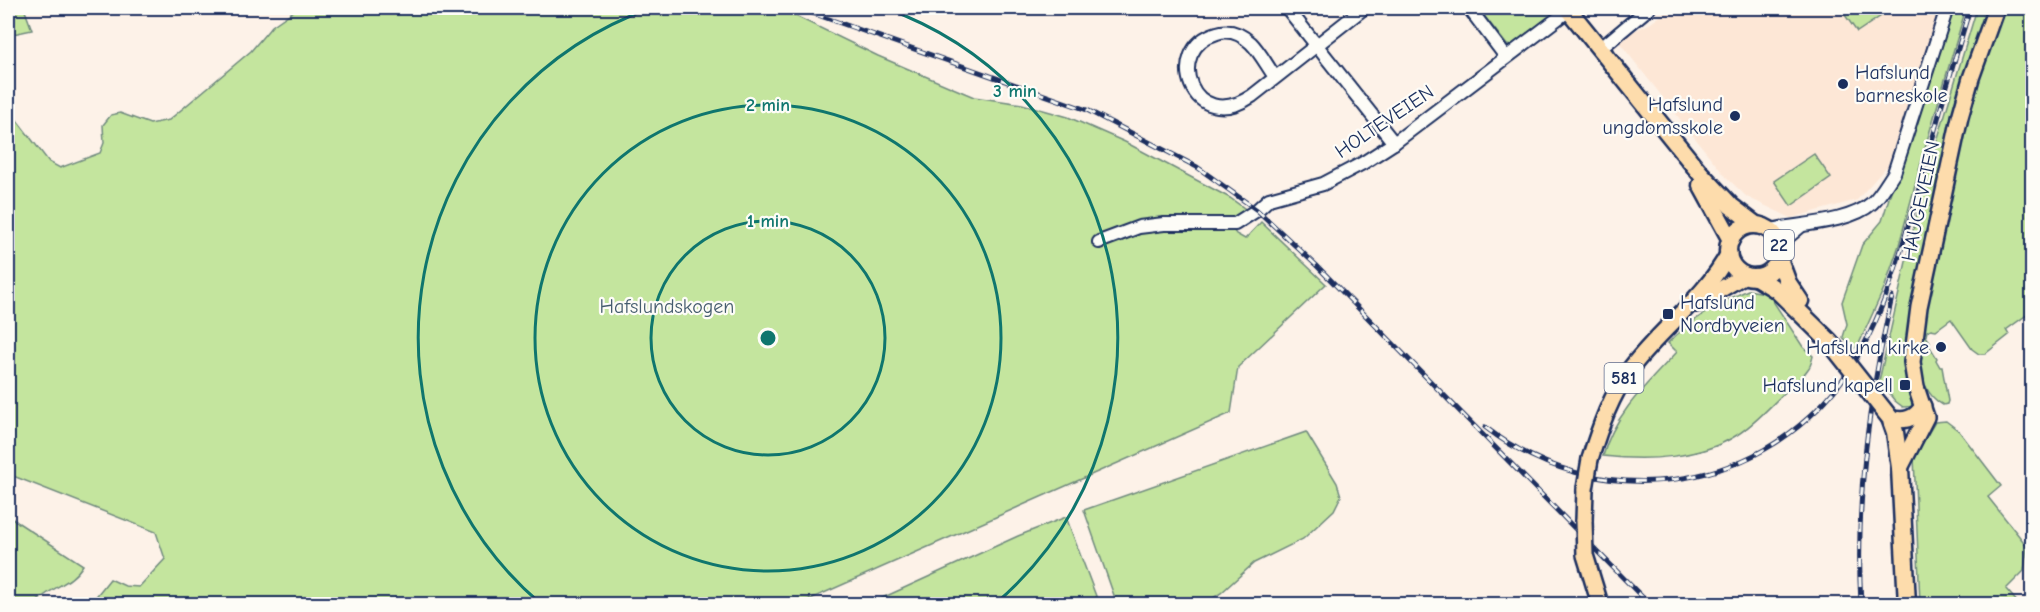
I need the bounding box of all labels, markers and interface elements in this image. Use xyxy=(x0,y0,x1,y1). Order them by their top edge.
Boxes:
place label: Hafslund barneskole xyxy=(1855,61,1948,107)
marker: Hafslund barneskole xyxy=(1836,77,1850,91)
street label: HOLTEVEIEN xyxy=(1331,80,1438,163)
text: 3 min xyxy=(993,81,1037,102)
place label: Hafslund ungdomsskole xyxy=(1603,93,1723,139)
text: 2 min xyxy=(746,95,790,116)
marker: Hafslund ungdomsskole xyxy=(1728,109,1742,123)
street label: HAUGEVEIEN xyxy=(1897,139,1944,263)
text: 1 min xyxy=(747,211,789,232)
road number: 22 xyxy=(1764,230,1794,260)
place label: Hafslund Nordbyveien xyxy=(1680,291,1785,337)
park label: Hafslundskogen xyxy=(600,295,734,318)
marker: Hafslund Nordbyveien xyxy=(1661,307,1675,321)
centre of rings xyxy=(758,328,778,348)
place label: Hafslund kirke xyxy=(1806,336,1929,359)
marker: Hafslund kirke xyxy=(1934,340,1948,354)
road number: 581 xyxy=(1604,363,1644,393)
place label: Hafslund kapell xyxy=(1762,374,1893,397)
marker: Hafslund kapell xyxy=(1898,378,1912,392)

